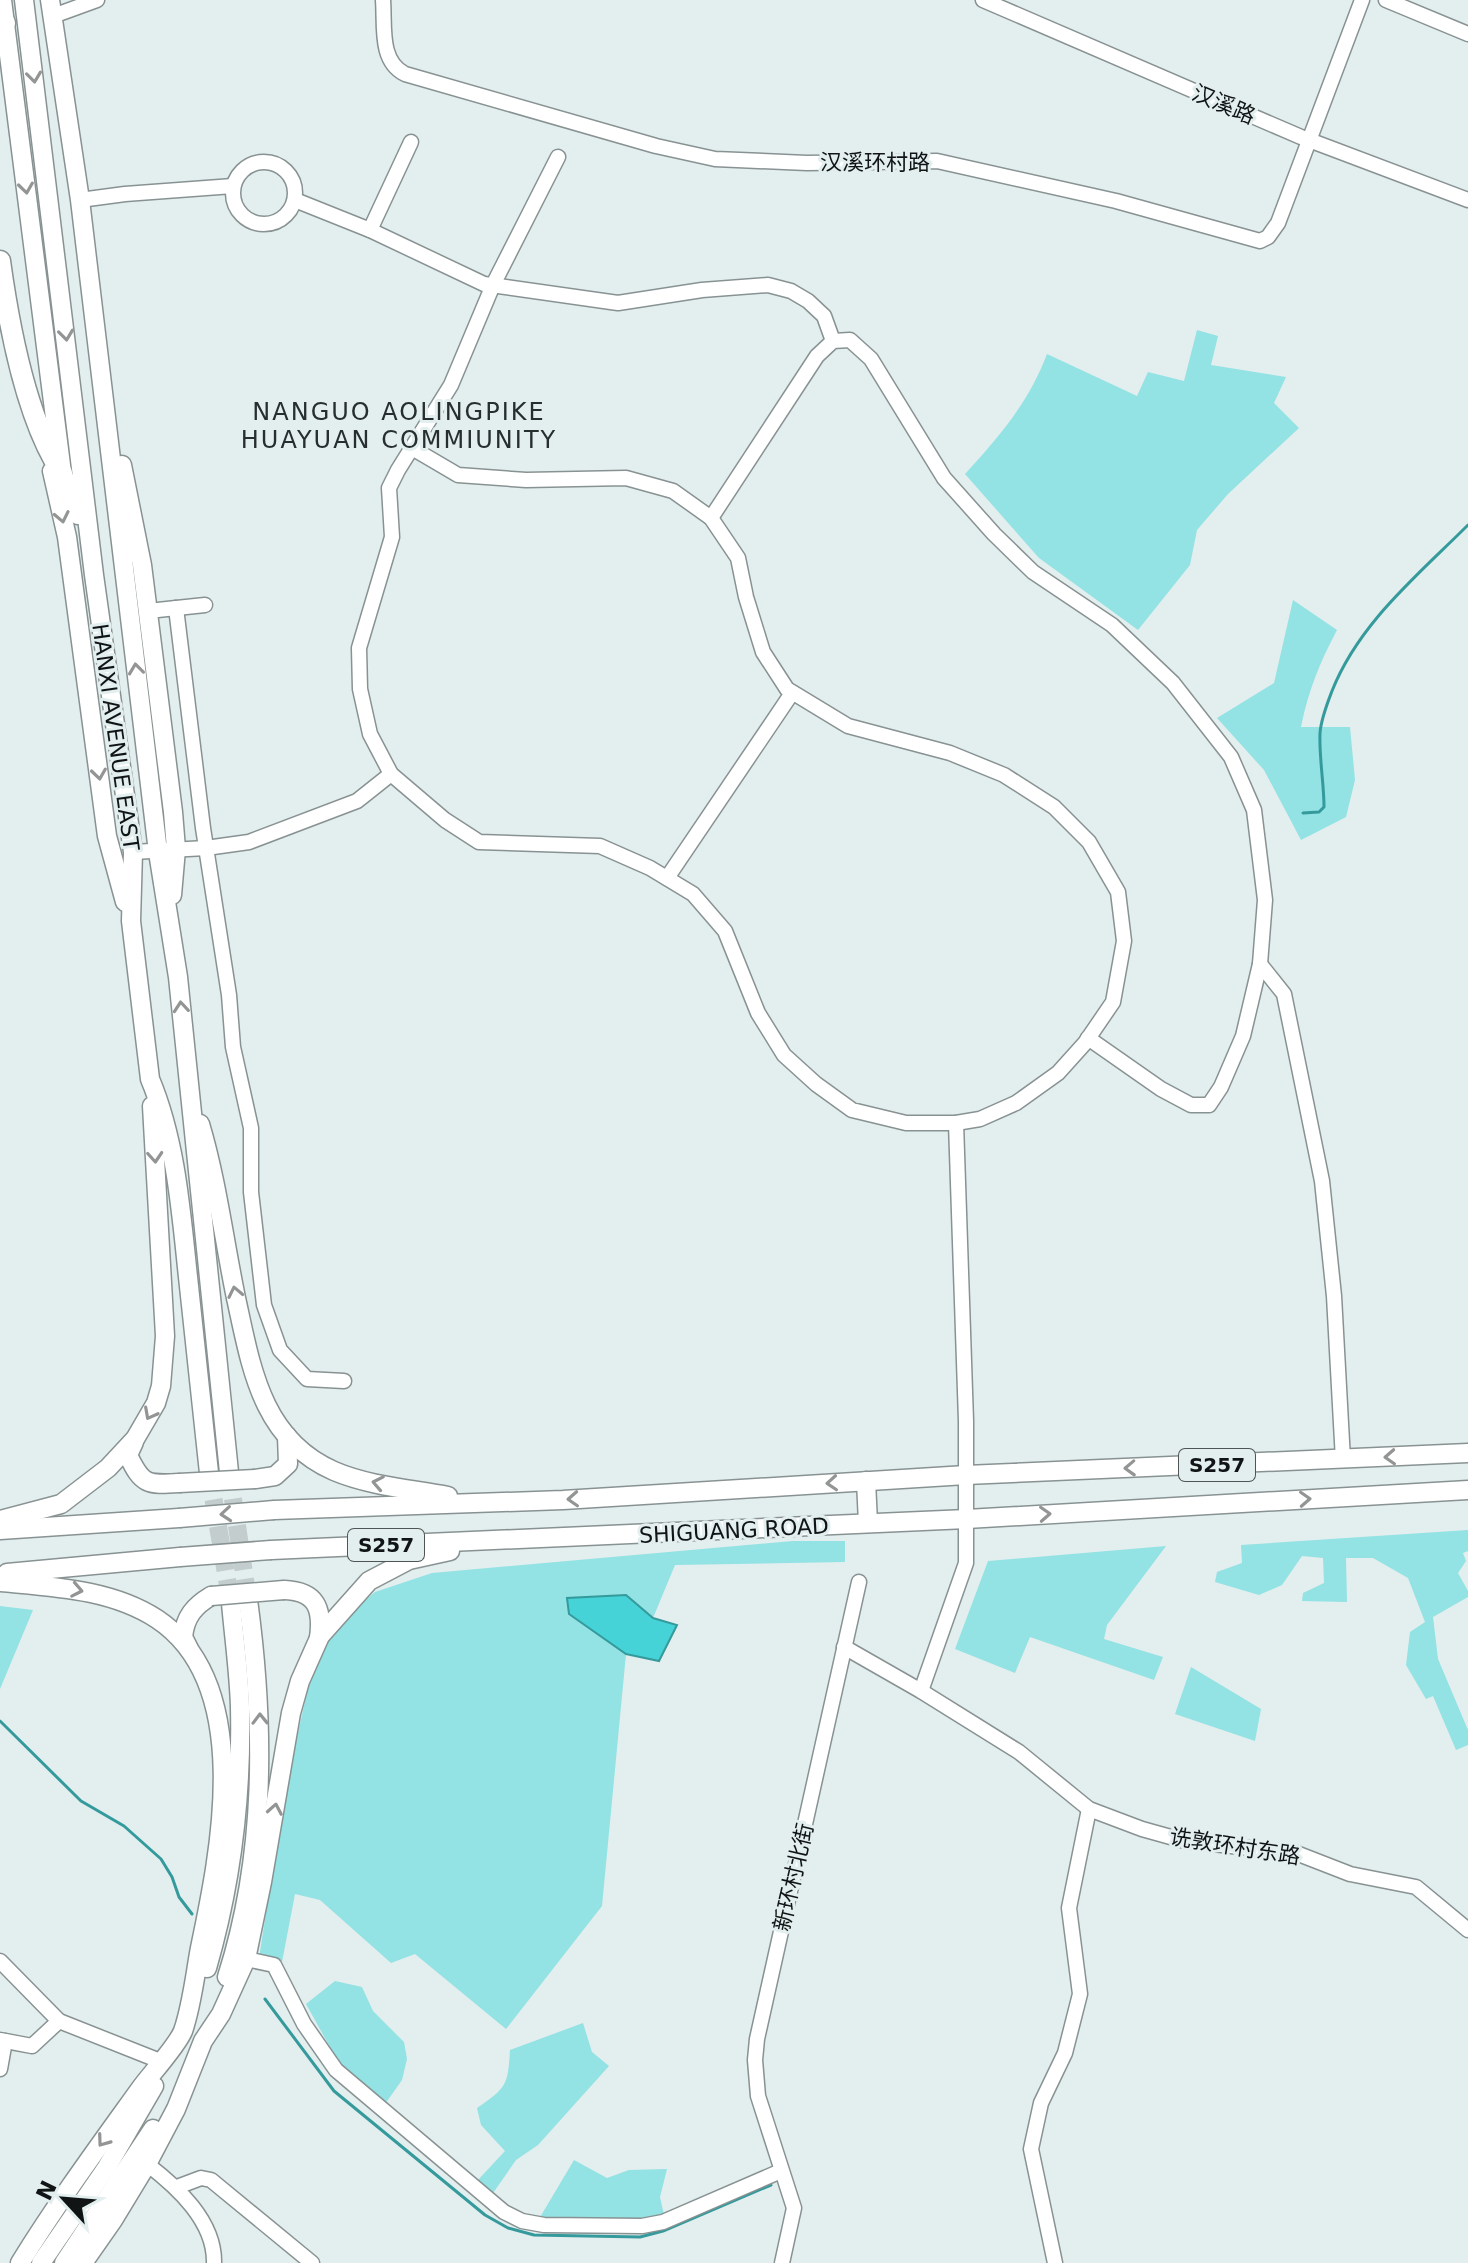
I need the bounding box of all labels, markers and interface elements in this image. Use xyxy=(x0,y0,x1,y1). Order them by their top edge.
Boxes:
one-way arrow xyxy=(25,71,42,84)
street label: 汉溪路 xyxy=(1189,80,1259,129)
street label: 汉溪环村路 xyxy=(820,150,930,175)
one-way arrow xyxy=(18,182,35,195)
one-way arrow xyxy=(57,329,74,342)
district label: NANGUO AOLINGPIKE HUAYUAN COMMIUNITY xyxy=(241,398,557,454)
one-way arrow xyxy=(53,509,70,523)
street label: HANXI AVENUE EAST xyxy=(87,622,144,853)
one-way arrow xyxy=(128,662,145,676)
one-way arrow xyxy=(90,767,107,781)
one-way arrow xyxy=(172,1000,189,1013)
one-way arrow xyxy=(146,1151,163,1164)
one-way arrow xyxy=(227,1285,244,1299)
one-way arrow xyxy=(145,1406,160,1420)
one-way arrow xyxy=(1383,1448,1396,1465)
road number: S257 xyxy=(1179,1449,1255,1481)
one-way arrow xyxy=(1123,1460,1136,1477)
one-way arrow xyxy=(825,1474,838,1491)
one-way arrow xyxy=(371,1475,384,1492)
one-way arrow xyxy=(566,1490,579,1507)
one-way arrow xyxy=(1299,1491,1312,1508)
one-way arrow xyxy=(219,1505,232,1522)
one-way arrow xyxy=(1039,1506,1052,1523)
street label: SHIGUANG ROAD xyxy=(639,1513,830,1548)
road number: S257 xyxy=(348,1529,424,1561)
one-way arrow xyxy=(71,1581,84,1598)
one-way arrow xyxy=(251,1712,269,1725)
one-way arrow xyxy=(265,1802,282,1816)
street label: 新环村北街 xyxy=(769,1821,818,1934)
street label: 诜敦环村东路 xyxy=(1168,1824,1302,1869)
one-way arrow xyxy=(98,2132,113,2147)
north arrow xyxy=(24,2159,104,2239)
text: N xyxy=(31,2177,62,2204)

